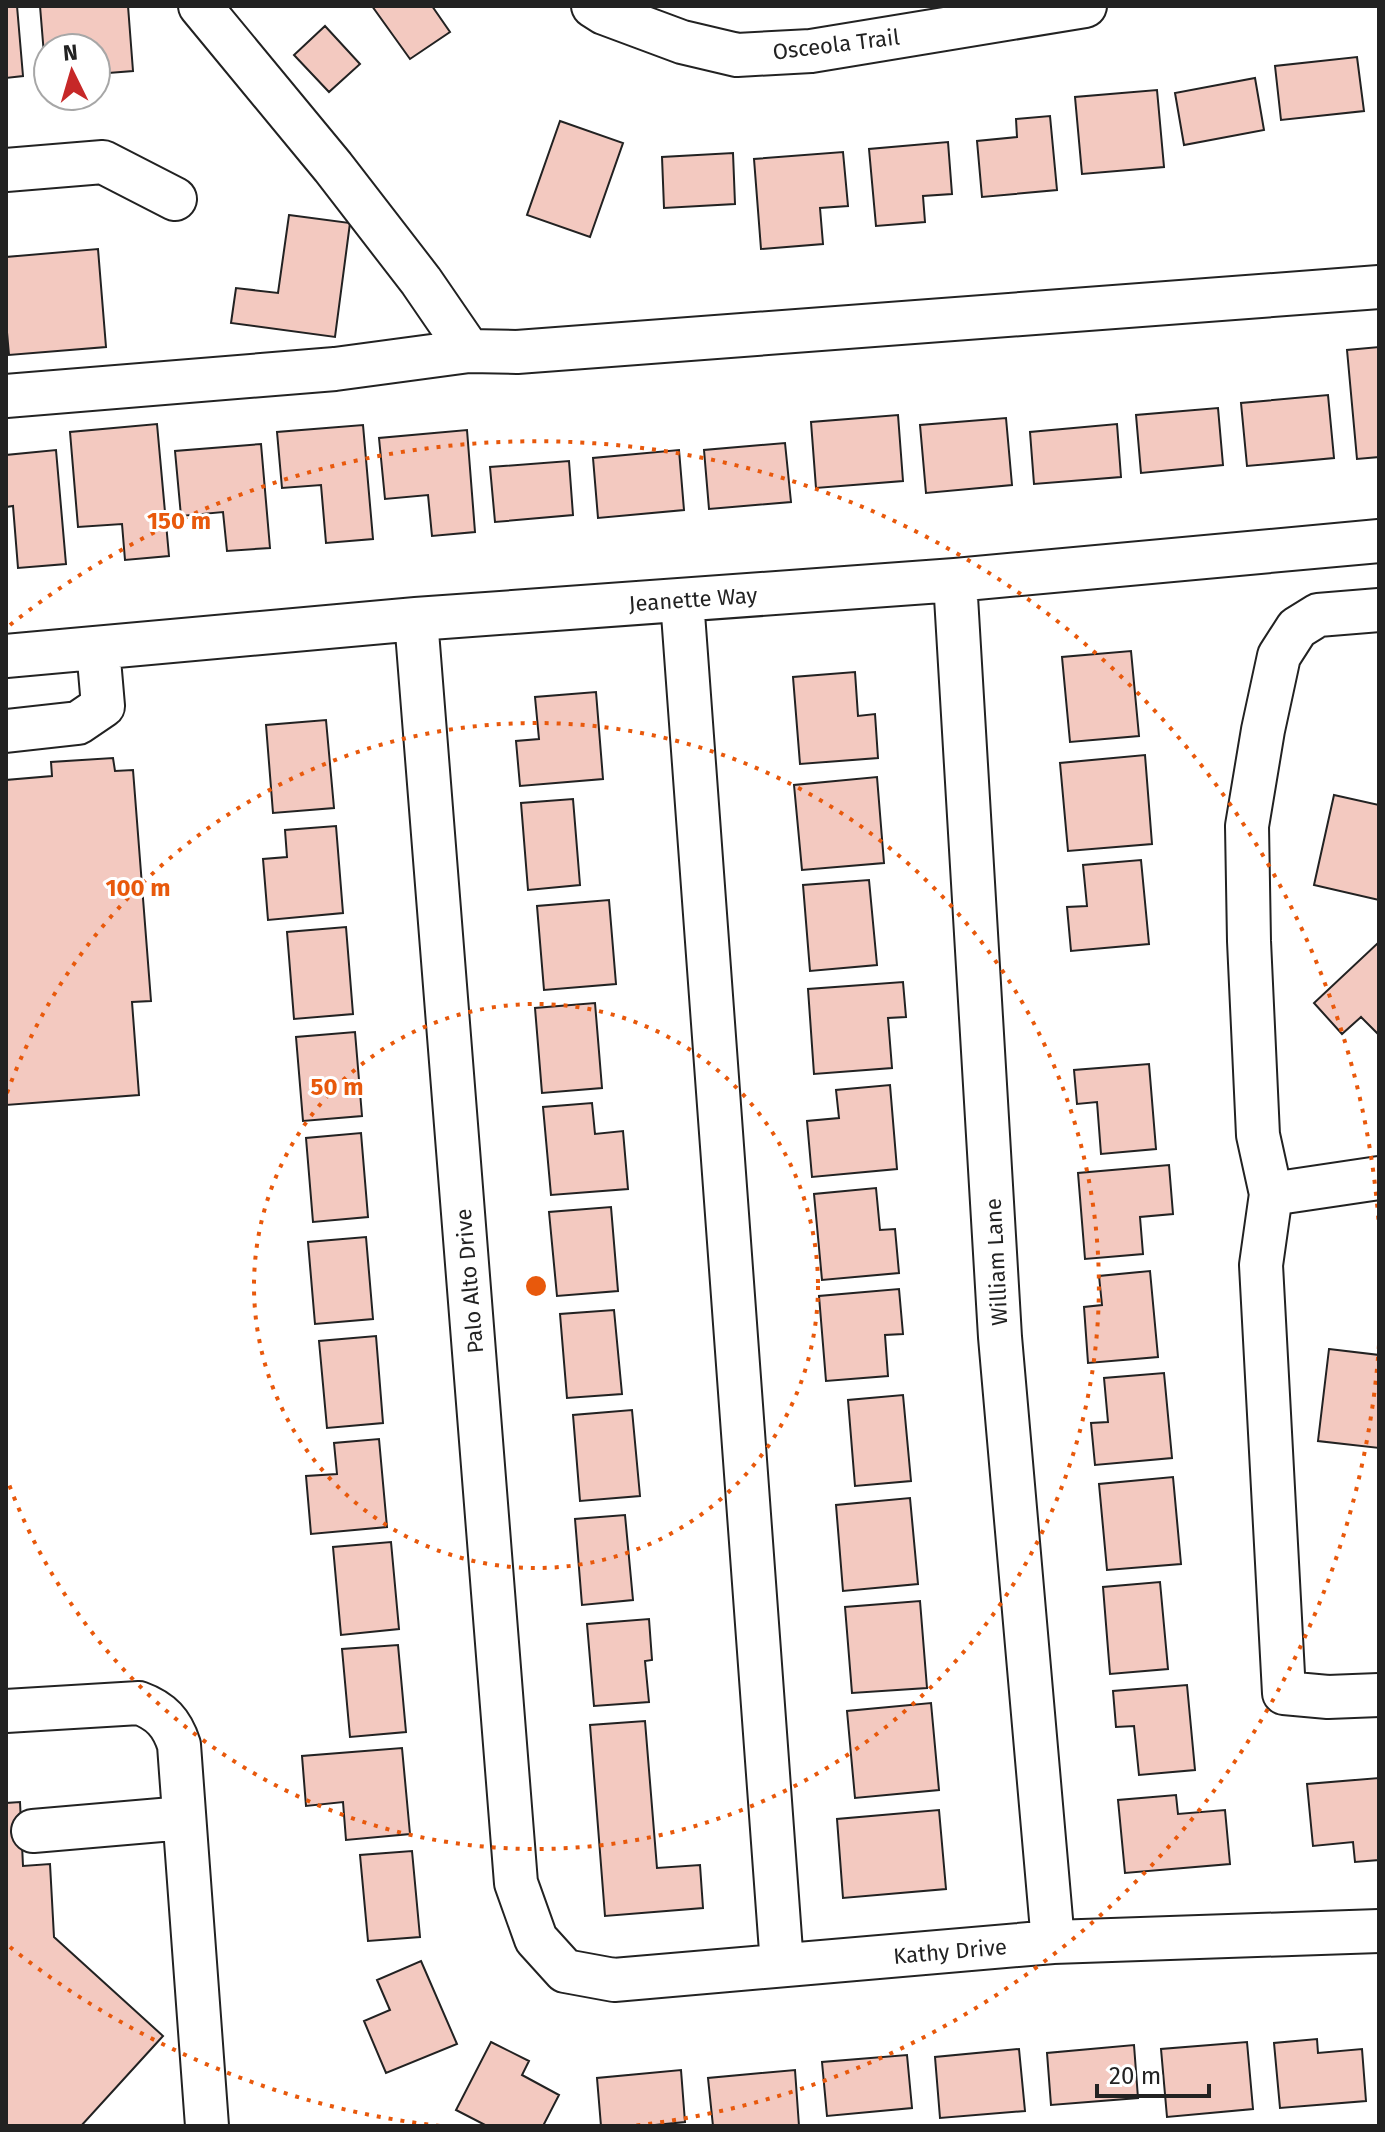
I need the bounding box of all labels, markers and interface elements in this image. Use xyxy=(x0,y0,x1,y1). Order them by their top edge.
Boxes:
street label: Osceola Trail xyxy=(771,23,901,66)
north arrow xyxy=(32,32,112,112)
text: N xyxy=(62,38,79,67)
text: 150 m xyxy=(147,507,211,535)
street label: Jeanette Way xyxy=(628,582,758,617)
text: 100 m xyxy=(105,874,171,902)
text: 50 m xyxy=(311,1073,363,1101)
street label: William Lane xyxy=(980,1197,1013,1326)
street label: Palo Alto Drive xyxy=(450,1207,489,1354)
centre of rings xyxy=(522,1272,550,1300)
street label: Kathy Drive xyxy=(892,1933,1008,1970)
scale bar xyxy=(1097,2048,1209,2098)
text: 20 m xyxy=(1109,2062,1161,2090)

